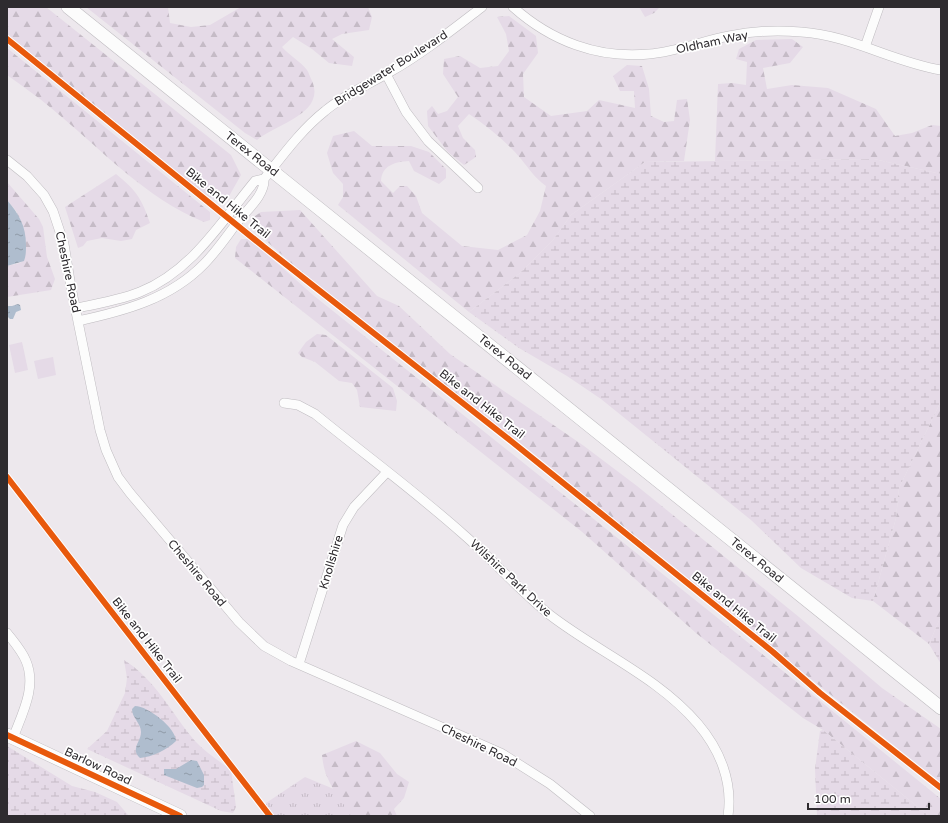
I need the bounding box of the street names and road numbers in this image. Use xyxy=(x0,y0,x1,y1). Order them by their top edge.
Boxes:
street label: Oldham Way xyxy=(675,27,750,56)
street label: Bridgewater Boulevard xyxy=(332,28,450,108)
street label: Terex Road xyxy=(222,129,282,179)
street label: Bike and Hike Trail xyxy=(183,165,273,241)
street label: Cheshire Road xyxy=(53,230,83,314)
street label: Terex Road xyxy=(476,331,534,383)
street label: Bike and Hike Trail xyxy=(437,366,527,442)
street label: Knollshire xyxy=(316,533,346,591)
street label: Terex Road xyxy=(728,534,786,586)
street label: Cheshire Road xyxy=(165,537,229,609)
street label: Wilshire Park Drive xyxy=(467,537,555,620)
street label: Bike and Hike Trail xyxy=(689,569,779,645)
street label: Bike and Hike Trail xyxy=(109,595,185,685)
street label: Cheshire Road xyxy=(439,721,519,769)
street label: Barlow Road xyxy=(62,744,134,788)

